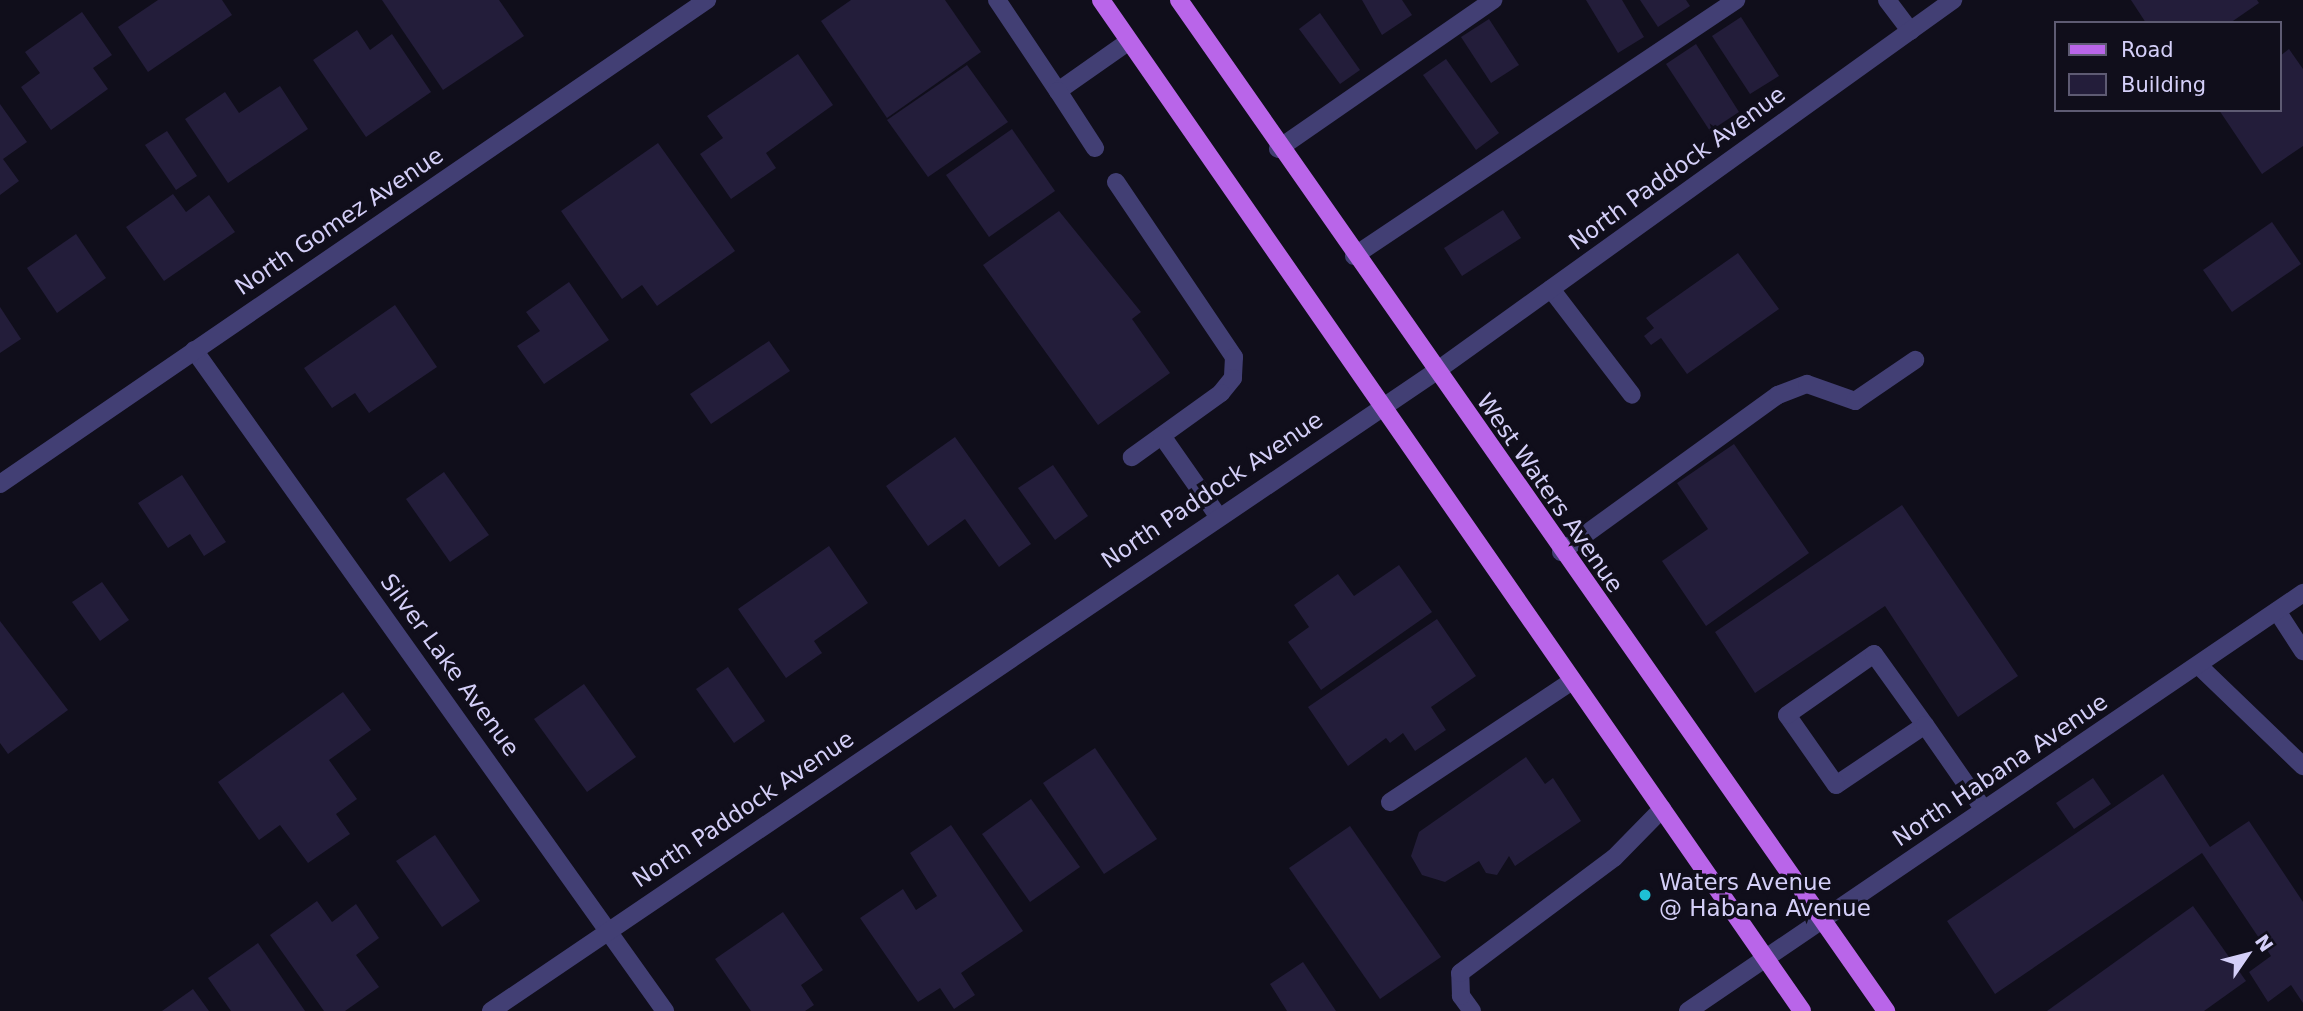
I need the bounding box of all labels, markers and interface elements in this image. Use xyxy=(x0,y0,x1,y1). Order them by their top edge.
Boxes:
legend xyxy=(2054,21,2282,112)
text: Road xyxy=(2121,38,2174,62)
text: Building xyxy=(2121,73,2206,97)
street label: North Paddock Avenue xyxy=(1563,80,1791,256)
street label: North Gomez Avenue xyxy=(230,141,448,301)
street label: West Waters Avenue xyxy=(1471,388,1629,598)
street label: North Paddock Avenue xyxy=(1096,406,1328,574)
street label: Silver Lake Avenue xyxy=(375,569,525,761)
street label: North Habana Avenue xyxy=(1887,688,2113,852)
street label: North Paddock Avenue xyxy=(627,725,859,893)
place label: Waters Avenue @ Habana Avenue xyxy=(1659,868,1871,922)
marker: Waters Avenue @ Habana Avenue xyxy=(1637,887,1653,903)
north arrow xyxy=(2212,920,2282,990)
text: N xyxy=(2251,930,2278,956)

